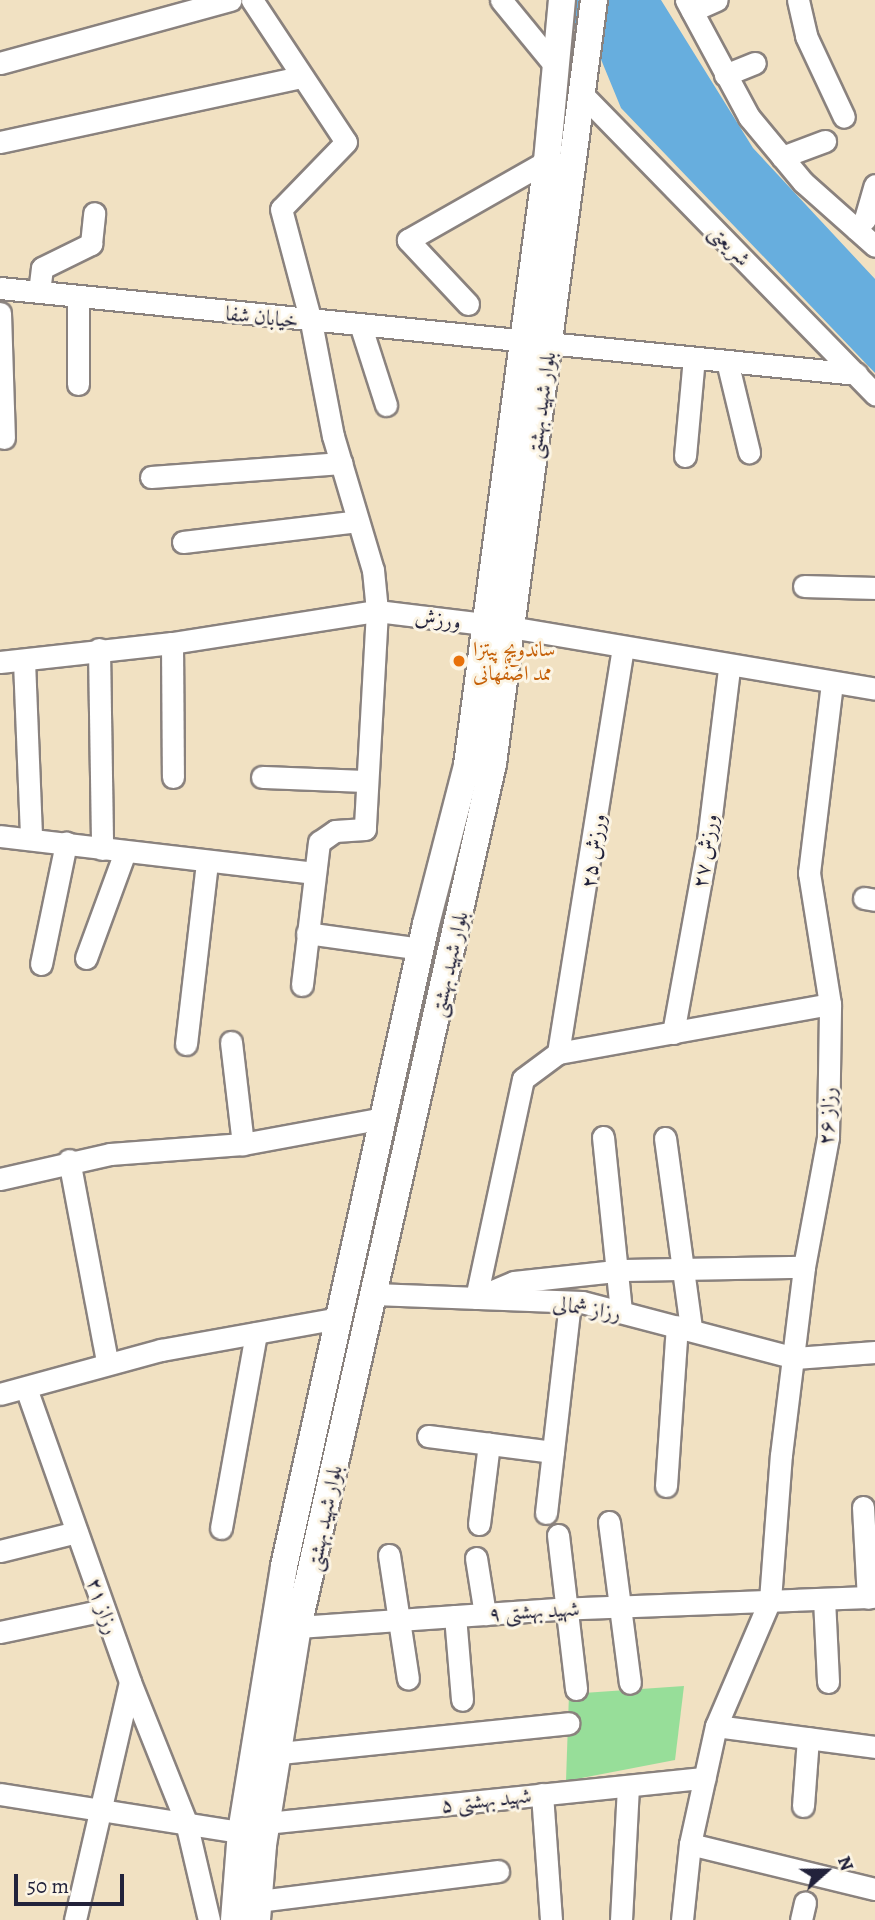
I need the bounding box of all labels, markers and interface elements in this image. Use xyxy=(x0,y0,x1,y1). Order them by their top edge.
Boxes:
street label: شریعتی xyxy=(704,219,756,271)
street label: خیابان شفا xyxy=(224,301,300,333)
street label: بلوار شهید بهشتی xyxy=(521,350,561,460)
street label: ورزش xyxy=(414,604,462,634)
place label: ساندویچ پیتزا ممد اصفهانی xyxy=(473,636,555,686)
marker: ساندویچ پیتزا ممد اصفهانی xyxy=(451,653,467,669)
street label: ورزش ۲۵ xyxy=(575,812,611,890)
street label: ورزش ۲۷ xyxy=(687,812,723,890)
street label: بلوار شهید بهشتی xyxy=(425,909,473,1019)
street label: رزاز ۲۶ xyxy=(813,1086,841,1146)
street label: رزاز شمالی xyxy=(551,1290,623,1326)
street label: بلوار شهید بهشتی xyxy=(300,1463,348,1573)
street label: رزاز ۲۱ xyxy=(82,1574,124,1638)
street label: شهید بهشتی ۹ xyxy=(488,1596,580,1626)
street label: شهید بهشتی ۵ xyxy=(439,1783,533,1817)
north arrow xyxy=(791,1836,861,1906)
text: N xyxy=(831,1852,860,1875)
scale bar xyxy=(18,1860,128,1904)
text: 50 m xyxy=(27,1872,69,1900)

